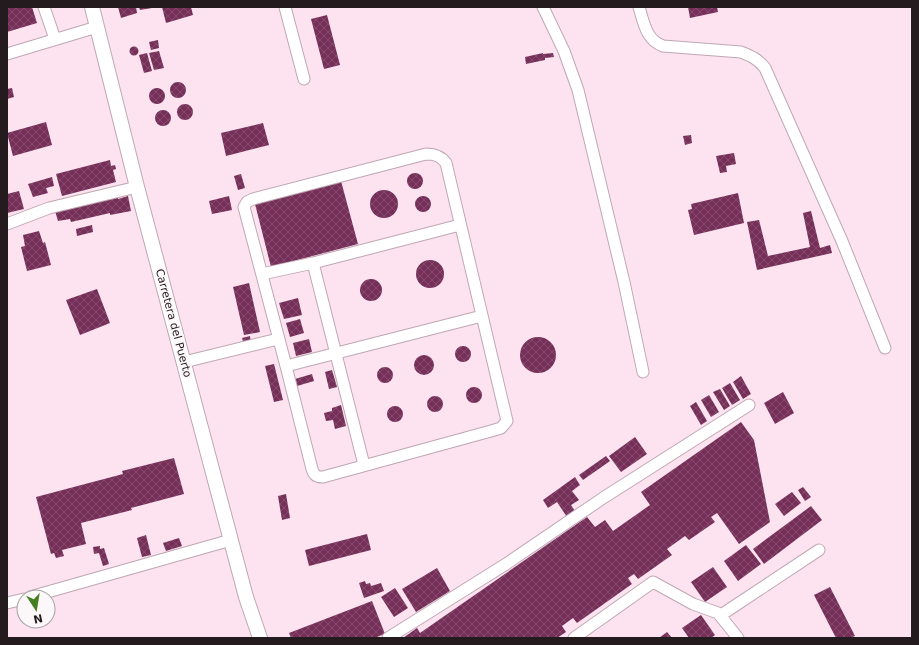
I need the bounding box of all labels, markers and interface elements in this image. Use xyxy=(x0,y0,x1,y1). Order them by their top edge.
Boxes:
street label: Carretera del Puerto xyxy=(153,268,194,379)
north arrow xyxy=(16,589,56,629)
text: N xyxy=(32,611,44,626)

